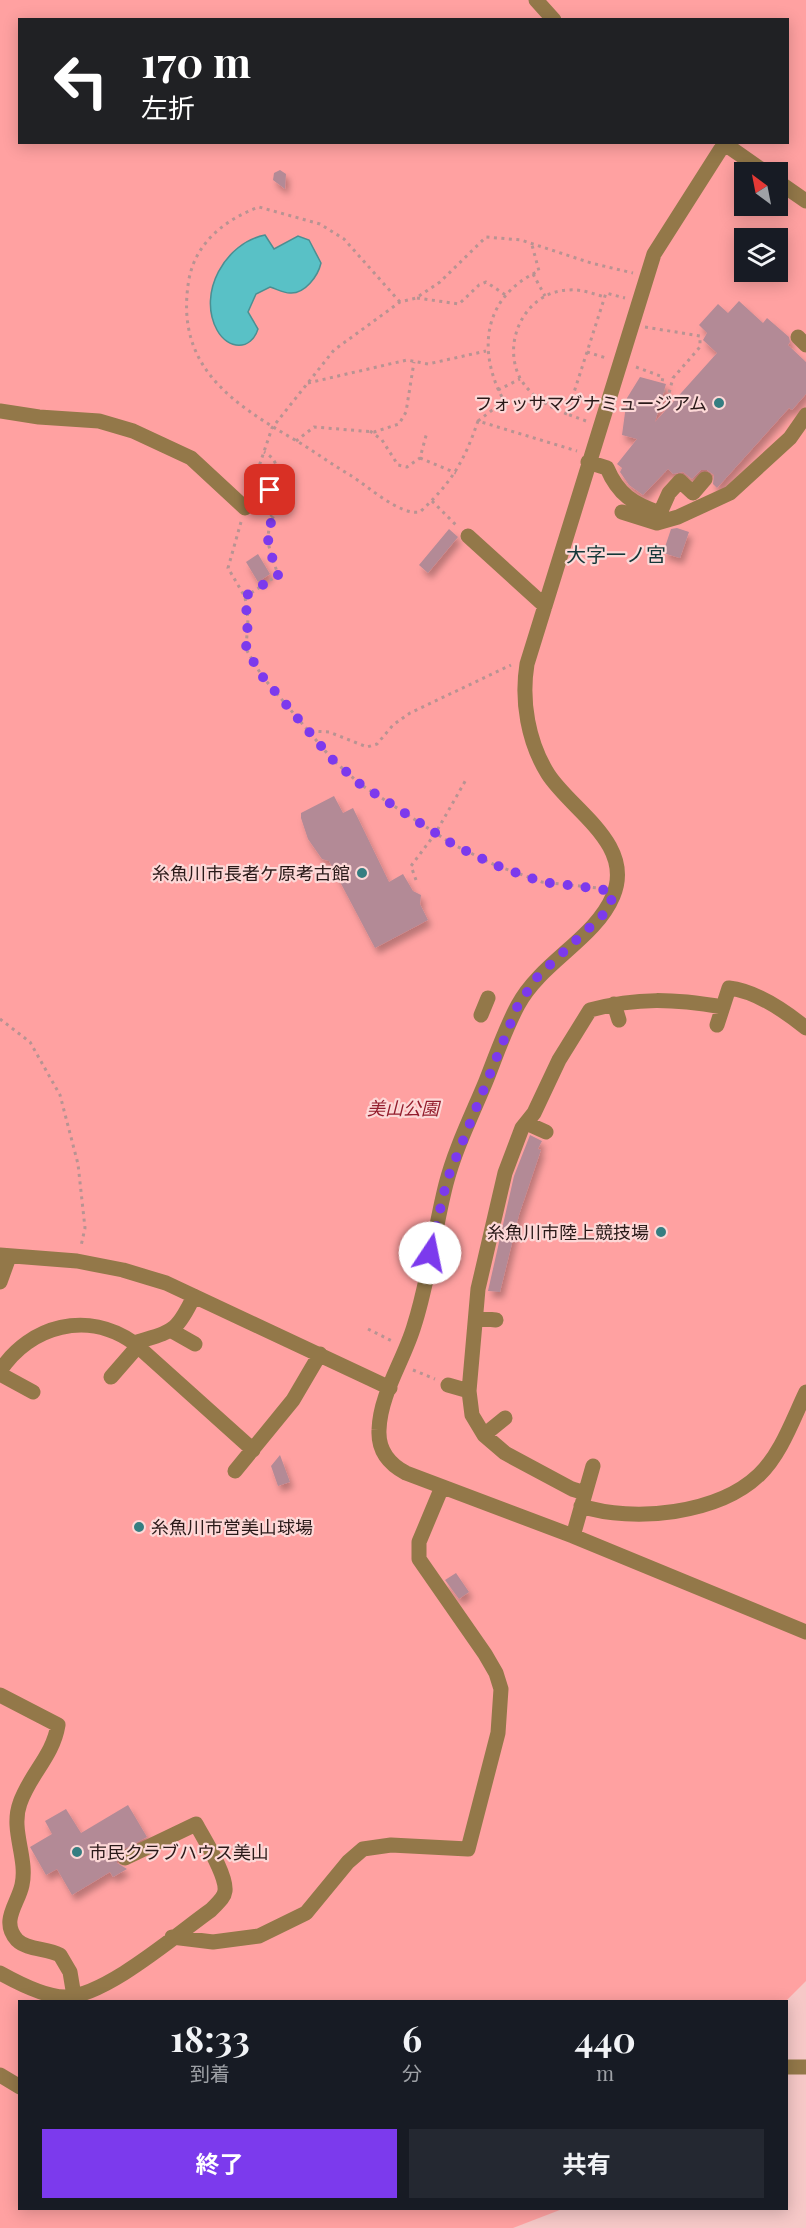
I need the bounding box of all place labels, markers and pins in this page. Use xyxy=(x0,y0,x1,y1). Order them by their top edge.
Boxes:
place label: フォッサマグナミュージアム xyxy=(475,391,707,415)
marker: フォッサマグナミュージアム xyxy=(712,396,726,410)
pin xyxy=(244,464,295,515)
place label: 糸魚川市長者ケ原考古館 xyxy=(152,861,350,885)
marker: 糸魚川市長者ケ原考古館 xyxy=(355,866,369,880)
place label: 糸魚川市陸上競技場 xyxy=(487,1220,649,1244)
marker: 糸魚川市陸上競技場 xyxy=(654,1225,668,1239)
place label: 糸魚川市営美山球場 xyxy=(151,1515,313,1539)
marker: 糸魚川市営美山球場 xyxy=(132,1520,146,1534)
place label: 市民クラブハウス美山 xyxy=(89,1840,269,1864)
marker: 市民クラブハウス美山 xyxy=(70,1845,84,1859)

